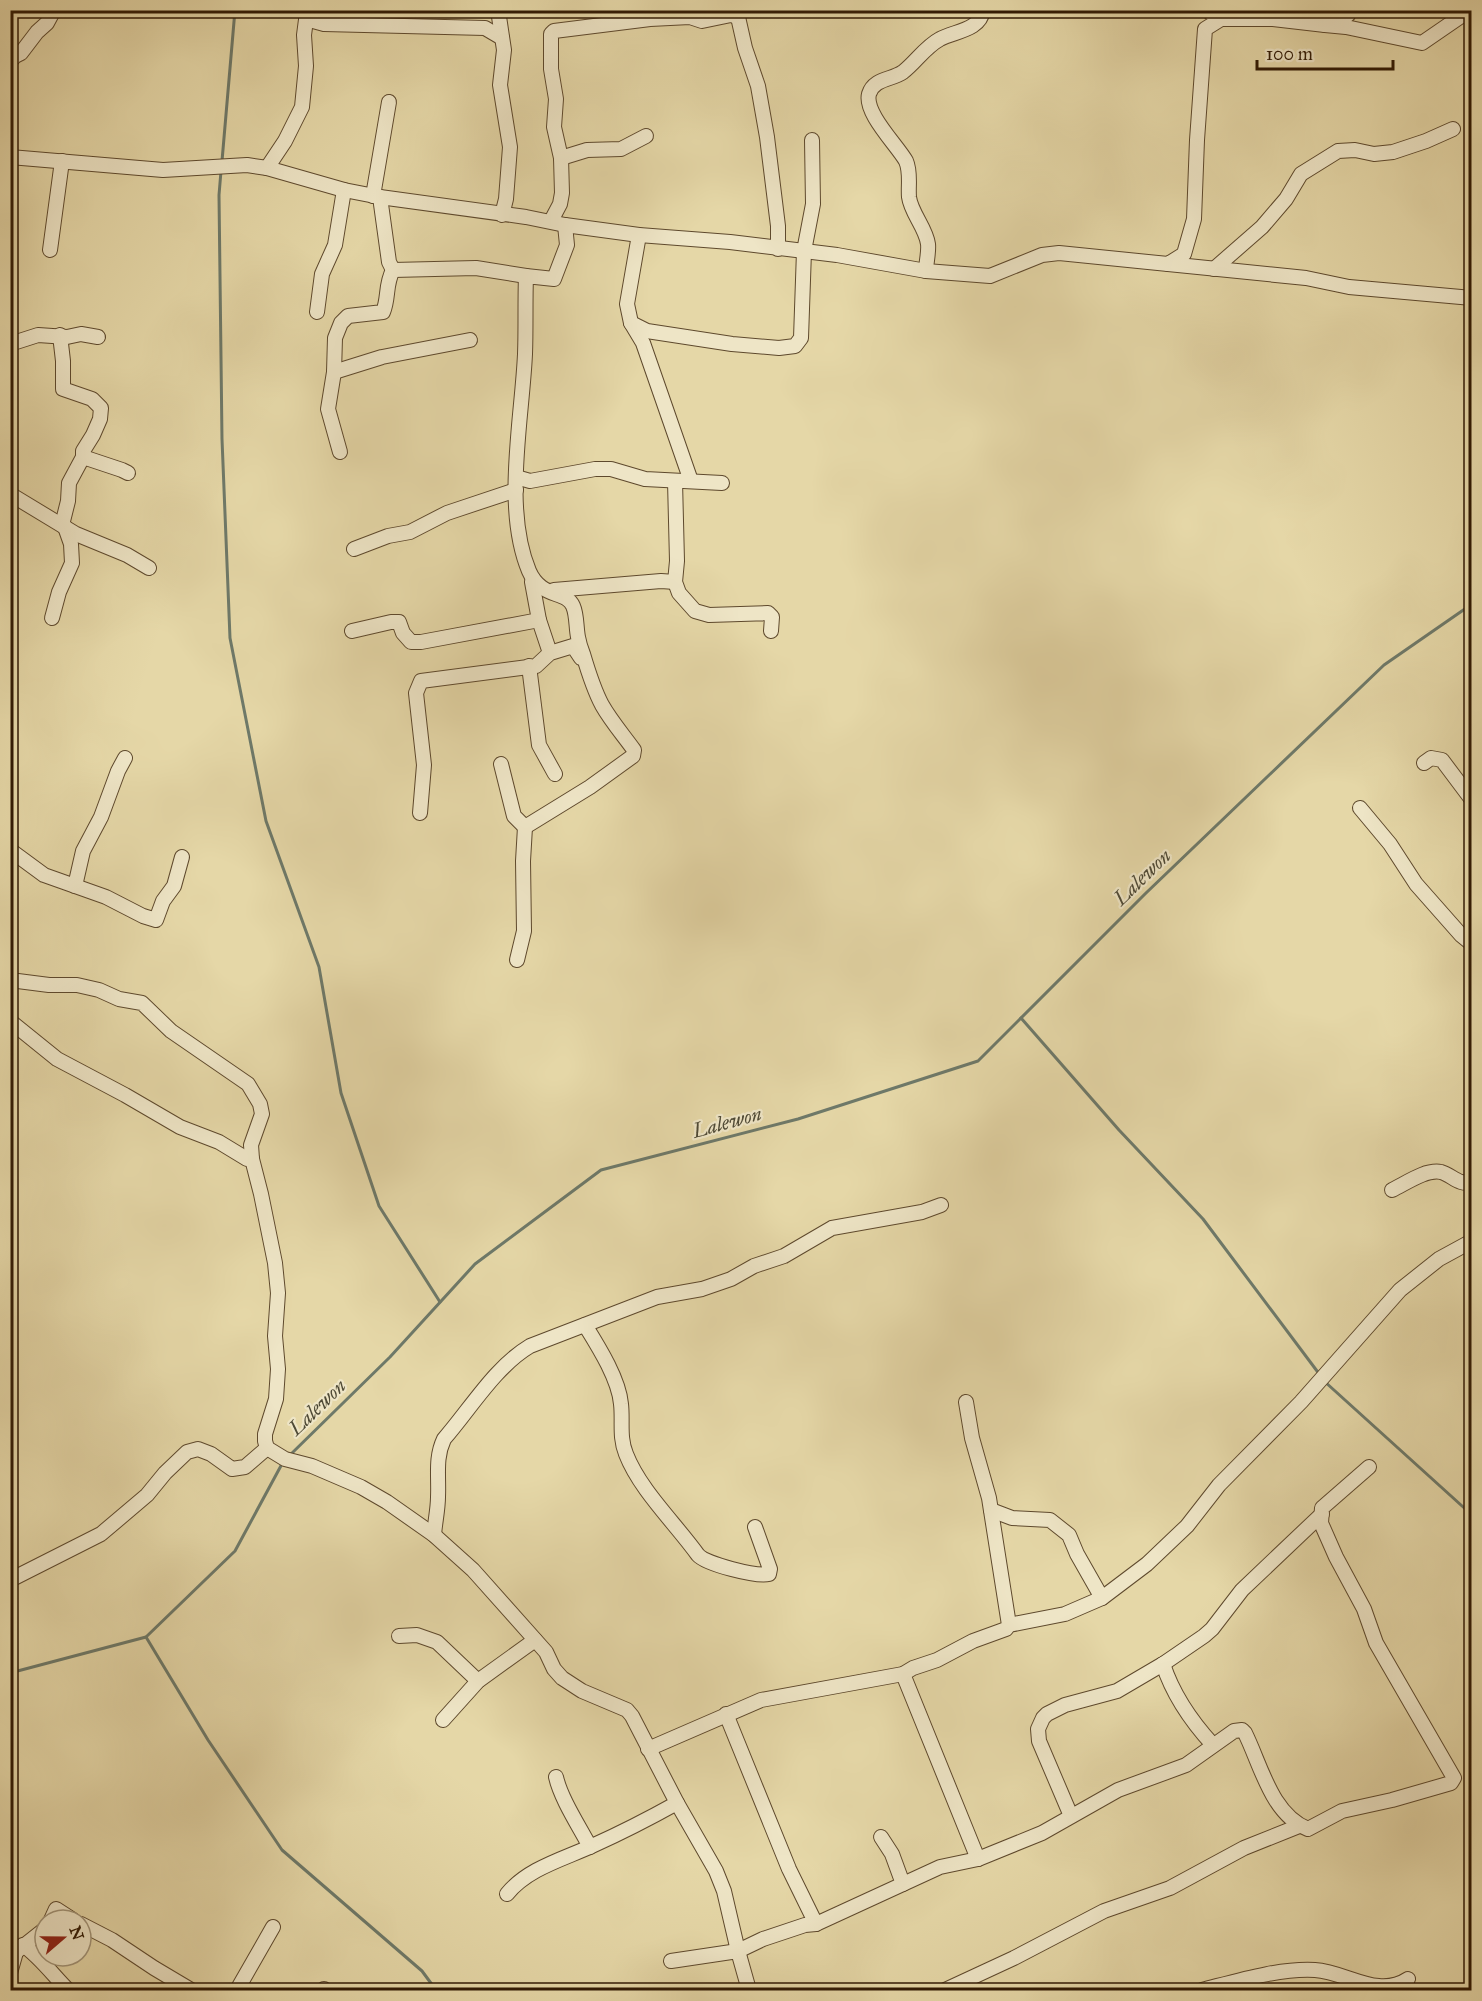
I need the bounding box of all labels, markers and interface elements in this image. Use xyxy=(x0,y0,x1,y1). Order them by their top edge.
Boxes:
scale bar xyxy=(1257,33,1394,71)
text: 100 m xyxy=(1266,43,1313,65)
water label: Lalewon xyxy=(1108,843,1176,911)
water label: Lalewon xyxy=(689,1101,765,1143)
water label: Lalewon xyxy=(283,1373,351,1441)
north arrow xyxy=(33,1908,93,1968)
text: N xyxy=(65,1923,88,1943)

